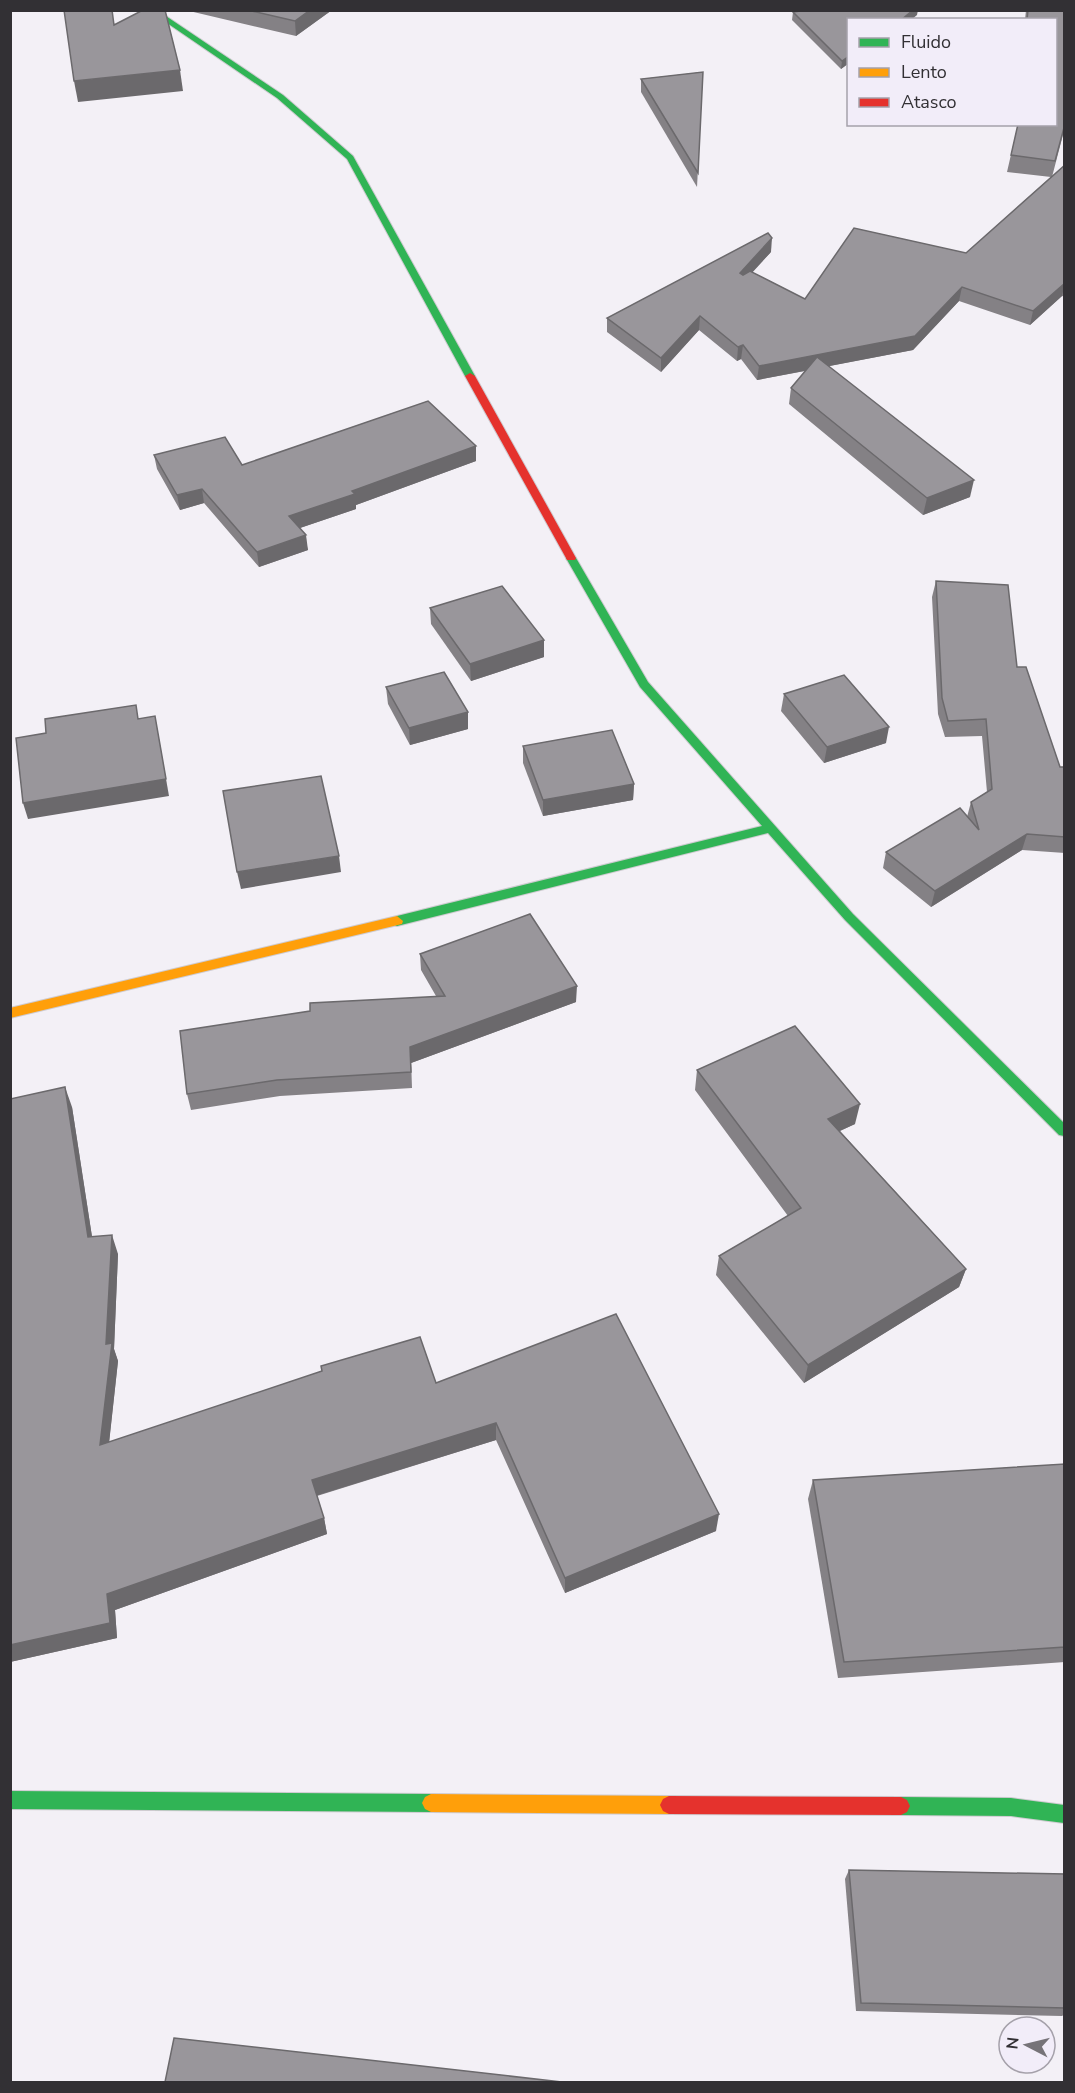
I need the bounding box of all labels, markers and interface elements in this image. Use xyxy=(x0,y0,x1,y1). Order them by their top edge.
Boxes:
legend xyxy=(847,18,1057,126)
text: Fluido xyxy=(901,30,951,54)
text: Lento xyxy=(901,60,947,84)
text: Atasco xyxy=(901,90,957,114)
north arrow xyxy=(997,2015,1057,2075)
text: N xyxy=(1001,2036,1025,2051)

